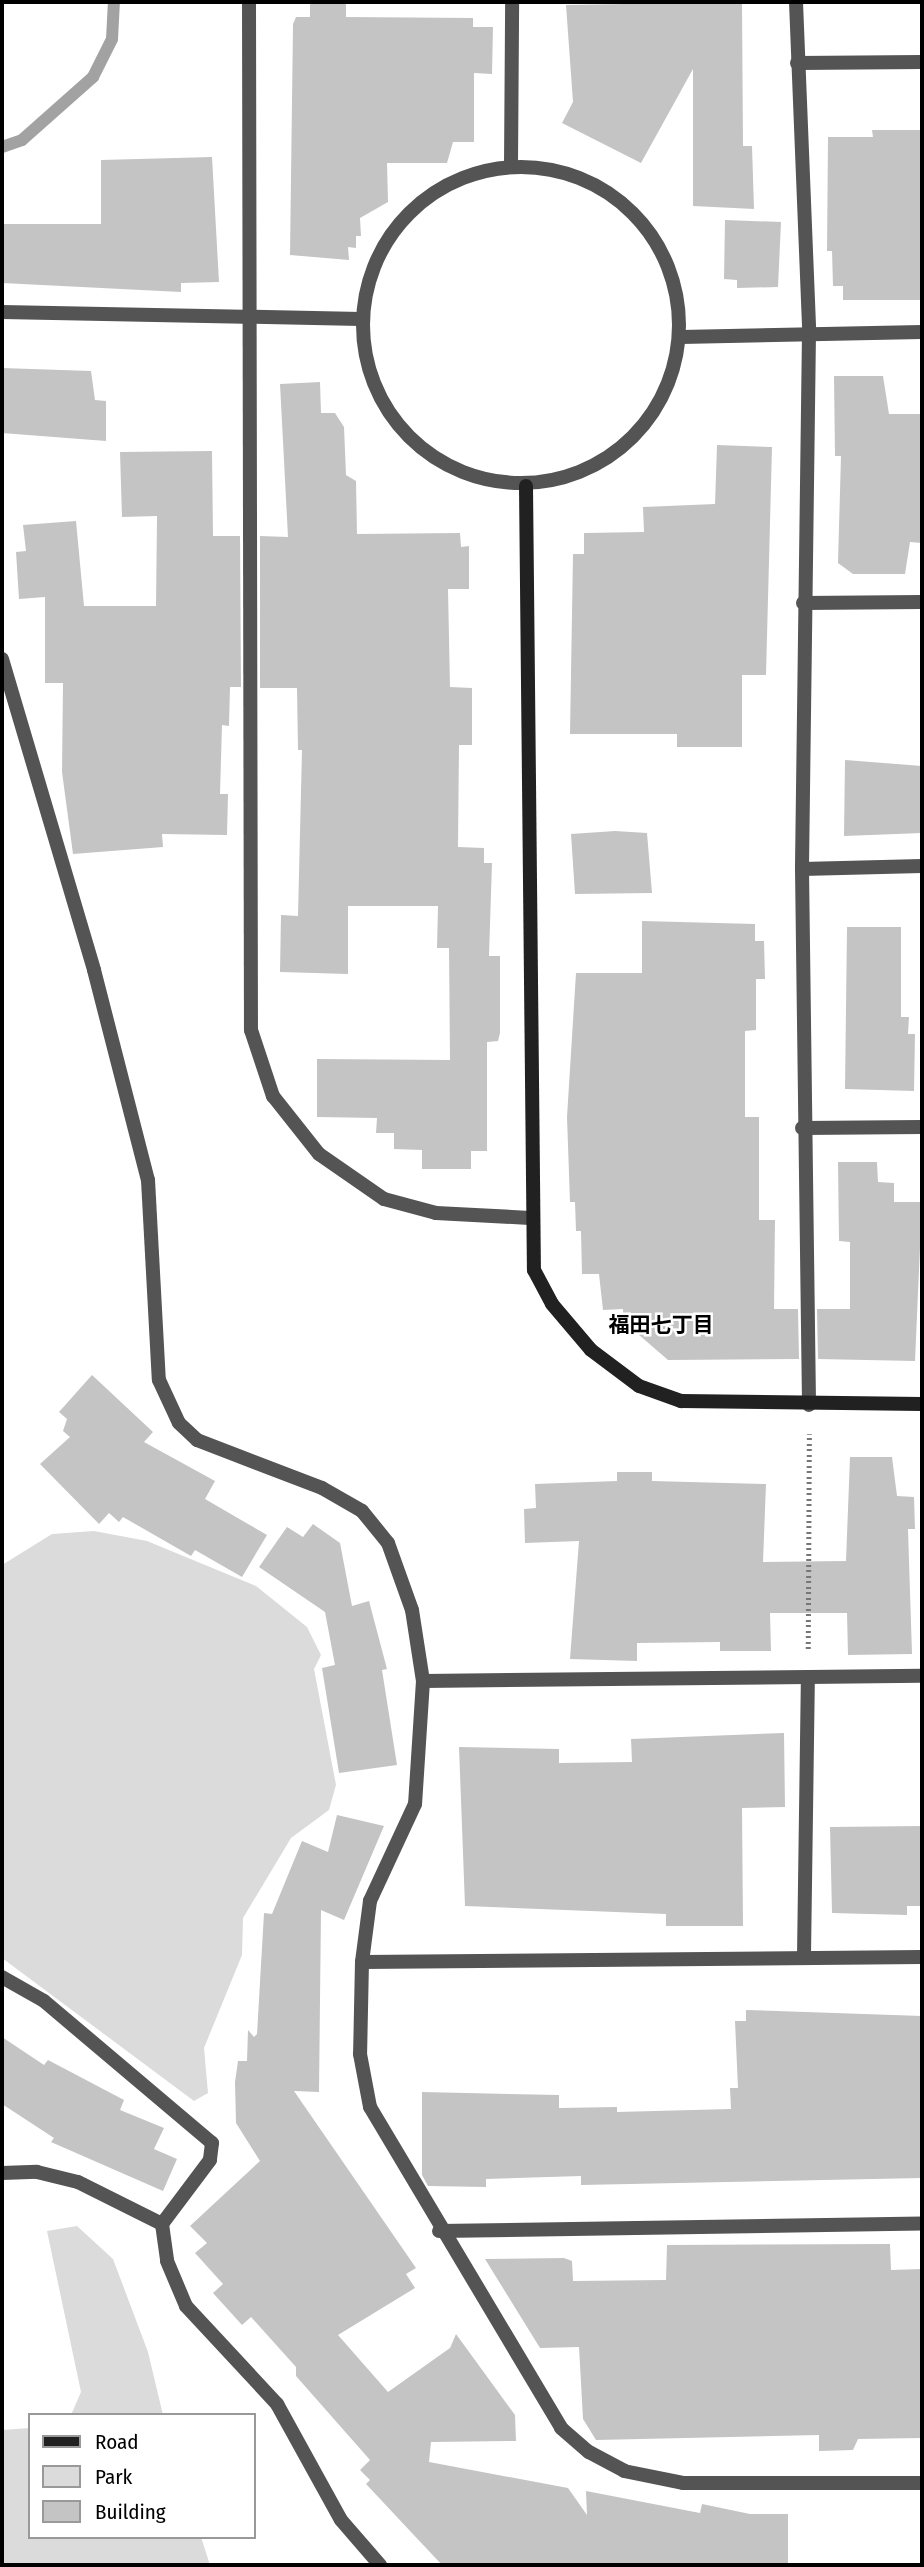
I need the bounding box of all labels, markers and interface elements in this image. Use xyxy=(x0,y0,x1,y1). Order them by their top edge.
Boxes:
district label: 福田七丁目 xyxy=(609,1312,713,1338)
legend xyxy=(28,2413,256,2539)
text: Road xyxy=(95,2429,139,2455)
text: Park xyxy=(95,2464,132,2490)
text: Building xyxy=(95,2499,166,2525)

